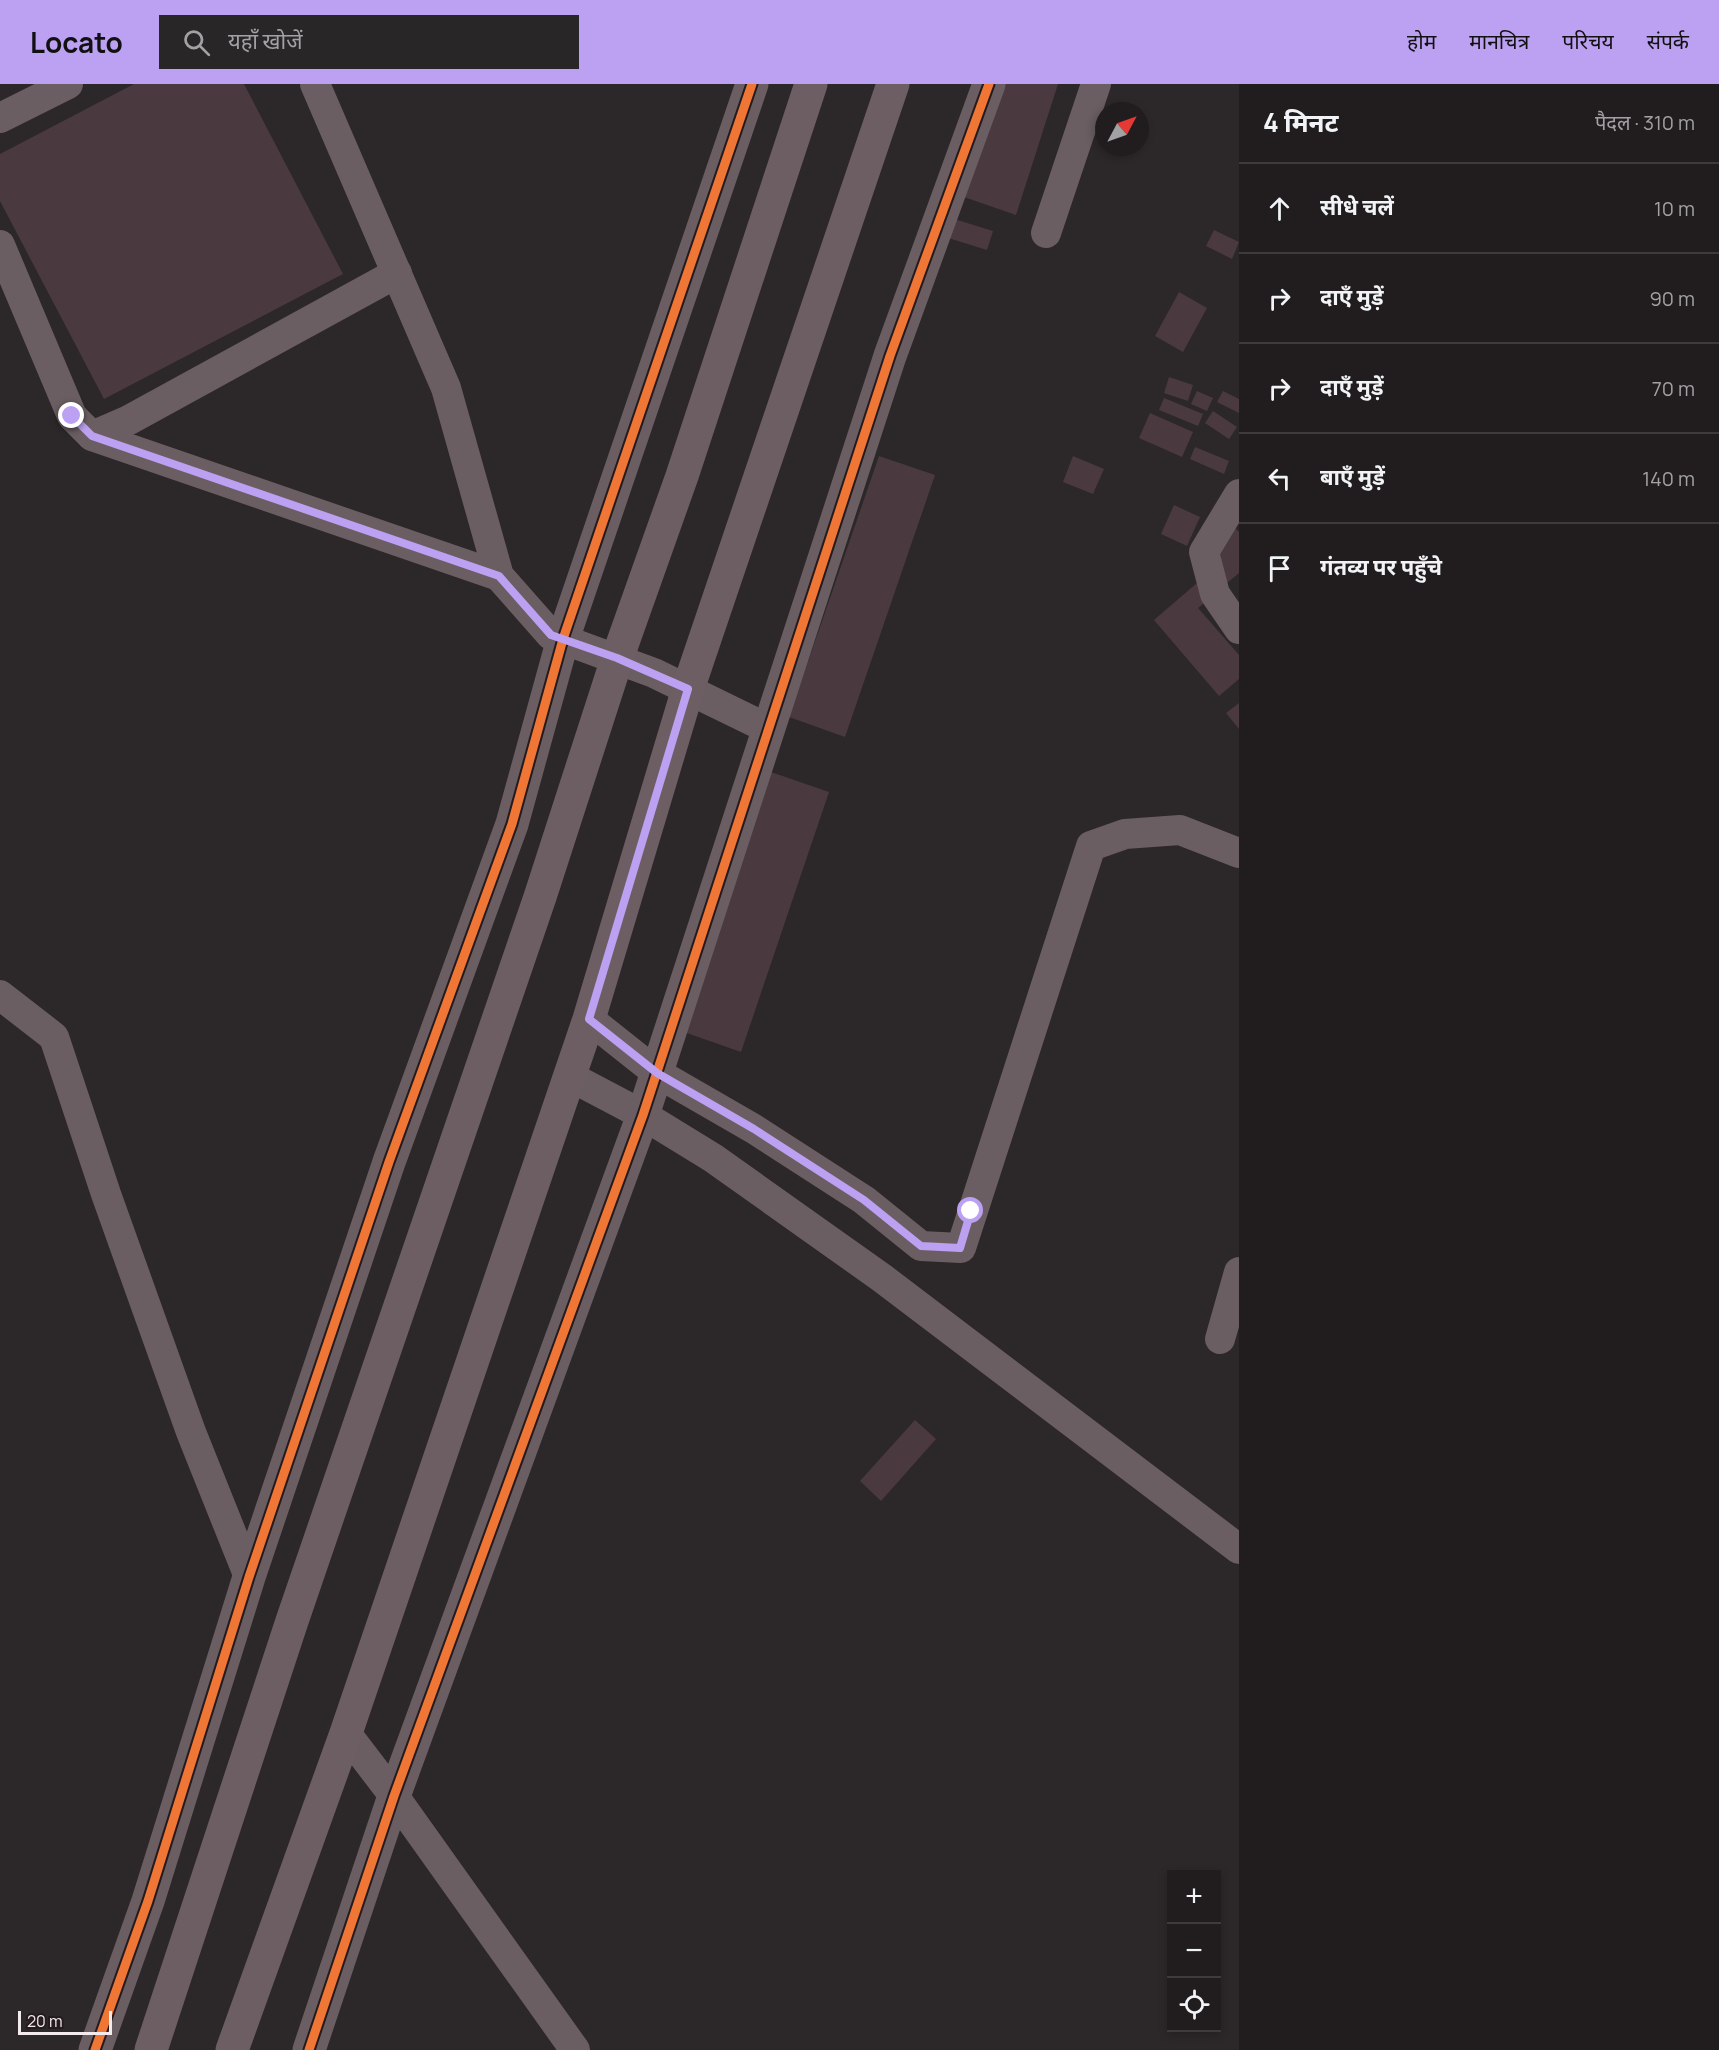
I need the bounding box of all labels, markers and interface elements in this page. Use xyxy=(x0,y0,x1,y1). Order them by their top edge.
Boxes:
search box xyxy=(159,15,579,69)
text: Locato xyxy=(30,23,123,61)
icon: search xyxy=(180,26,213,59)
text: यहाँ खोजें xyxy=(228,26,302,56)
text: होम xyxy=(1407,27,1436,55)
text: मानचित्र xyxy=(1469,27,1529,55)
text: परिचय xyxy=(1562,27,1614,55)
text: संपर्क xyxy=(1647,27,1689,55)
north arrow xyxy=(1095,102,1149,156)
text: 4 मिनट xyxy=(1263,104,1339,140)
text: पैदल · 310 m xyxy=(1595,109,1695,136)
icon: ahead xyxy=(1263,192,1296,225)
text: सीधे चलें xyxy=(1320,192,1394,222)
text: 10 m xyxy=(1654,195,1695,222)
icon: right xyxy=(1263,282,1296,315)
text: दाएँ मुड़ें xyxy=(1320,282,1383,312)
text: 90 m xyxy=(1649,285,1695,312)
icon: right xyxy=(1263,372,1296,405)
text: दाएँ मुड़ें xyxy=(1320,372,1383,402)
text: 70 m xyxy=(1652,375,1695,402)
route end xyxy=(58,402,84,428)
icon: left xyxy=(1263,462,1296,495)
text: बाएँ मुड़ें xyxy=(1320,462,1385,492)
text: 140 m xyxy=(1642,465,1695,492)
icon: arrive xyxy=(1263,552,1296,585)
text: गंतव्य पर पहुँचे xyxy=(1320,552,1442,582)
route start xyxy=(957,1197,983,1223)
map controls xyxy=(1167,1870,1221,2032)
button: + xyxy=(1167,1870,1221,1924)
button: − xyxy=(1167,1924,1221,1978)
button: locate xyxy=(1167,1978,1221,2032)
scale bar xyxy=(18,2008,112,2036)
text: 20 m xyxy=(27,2010,63,2032)

